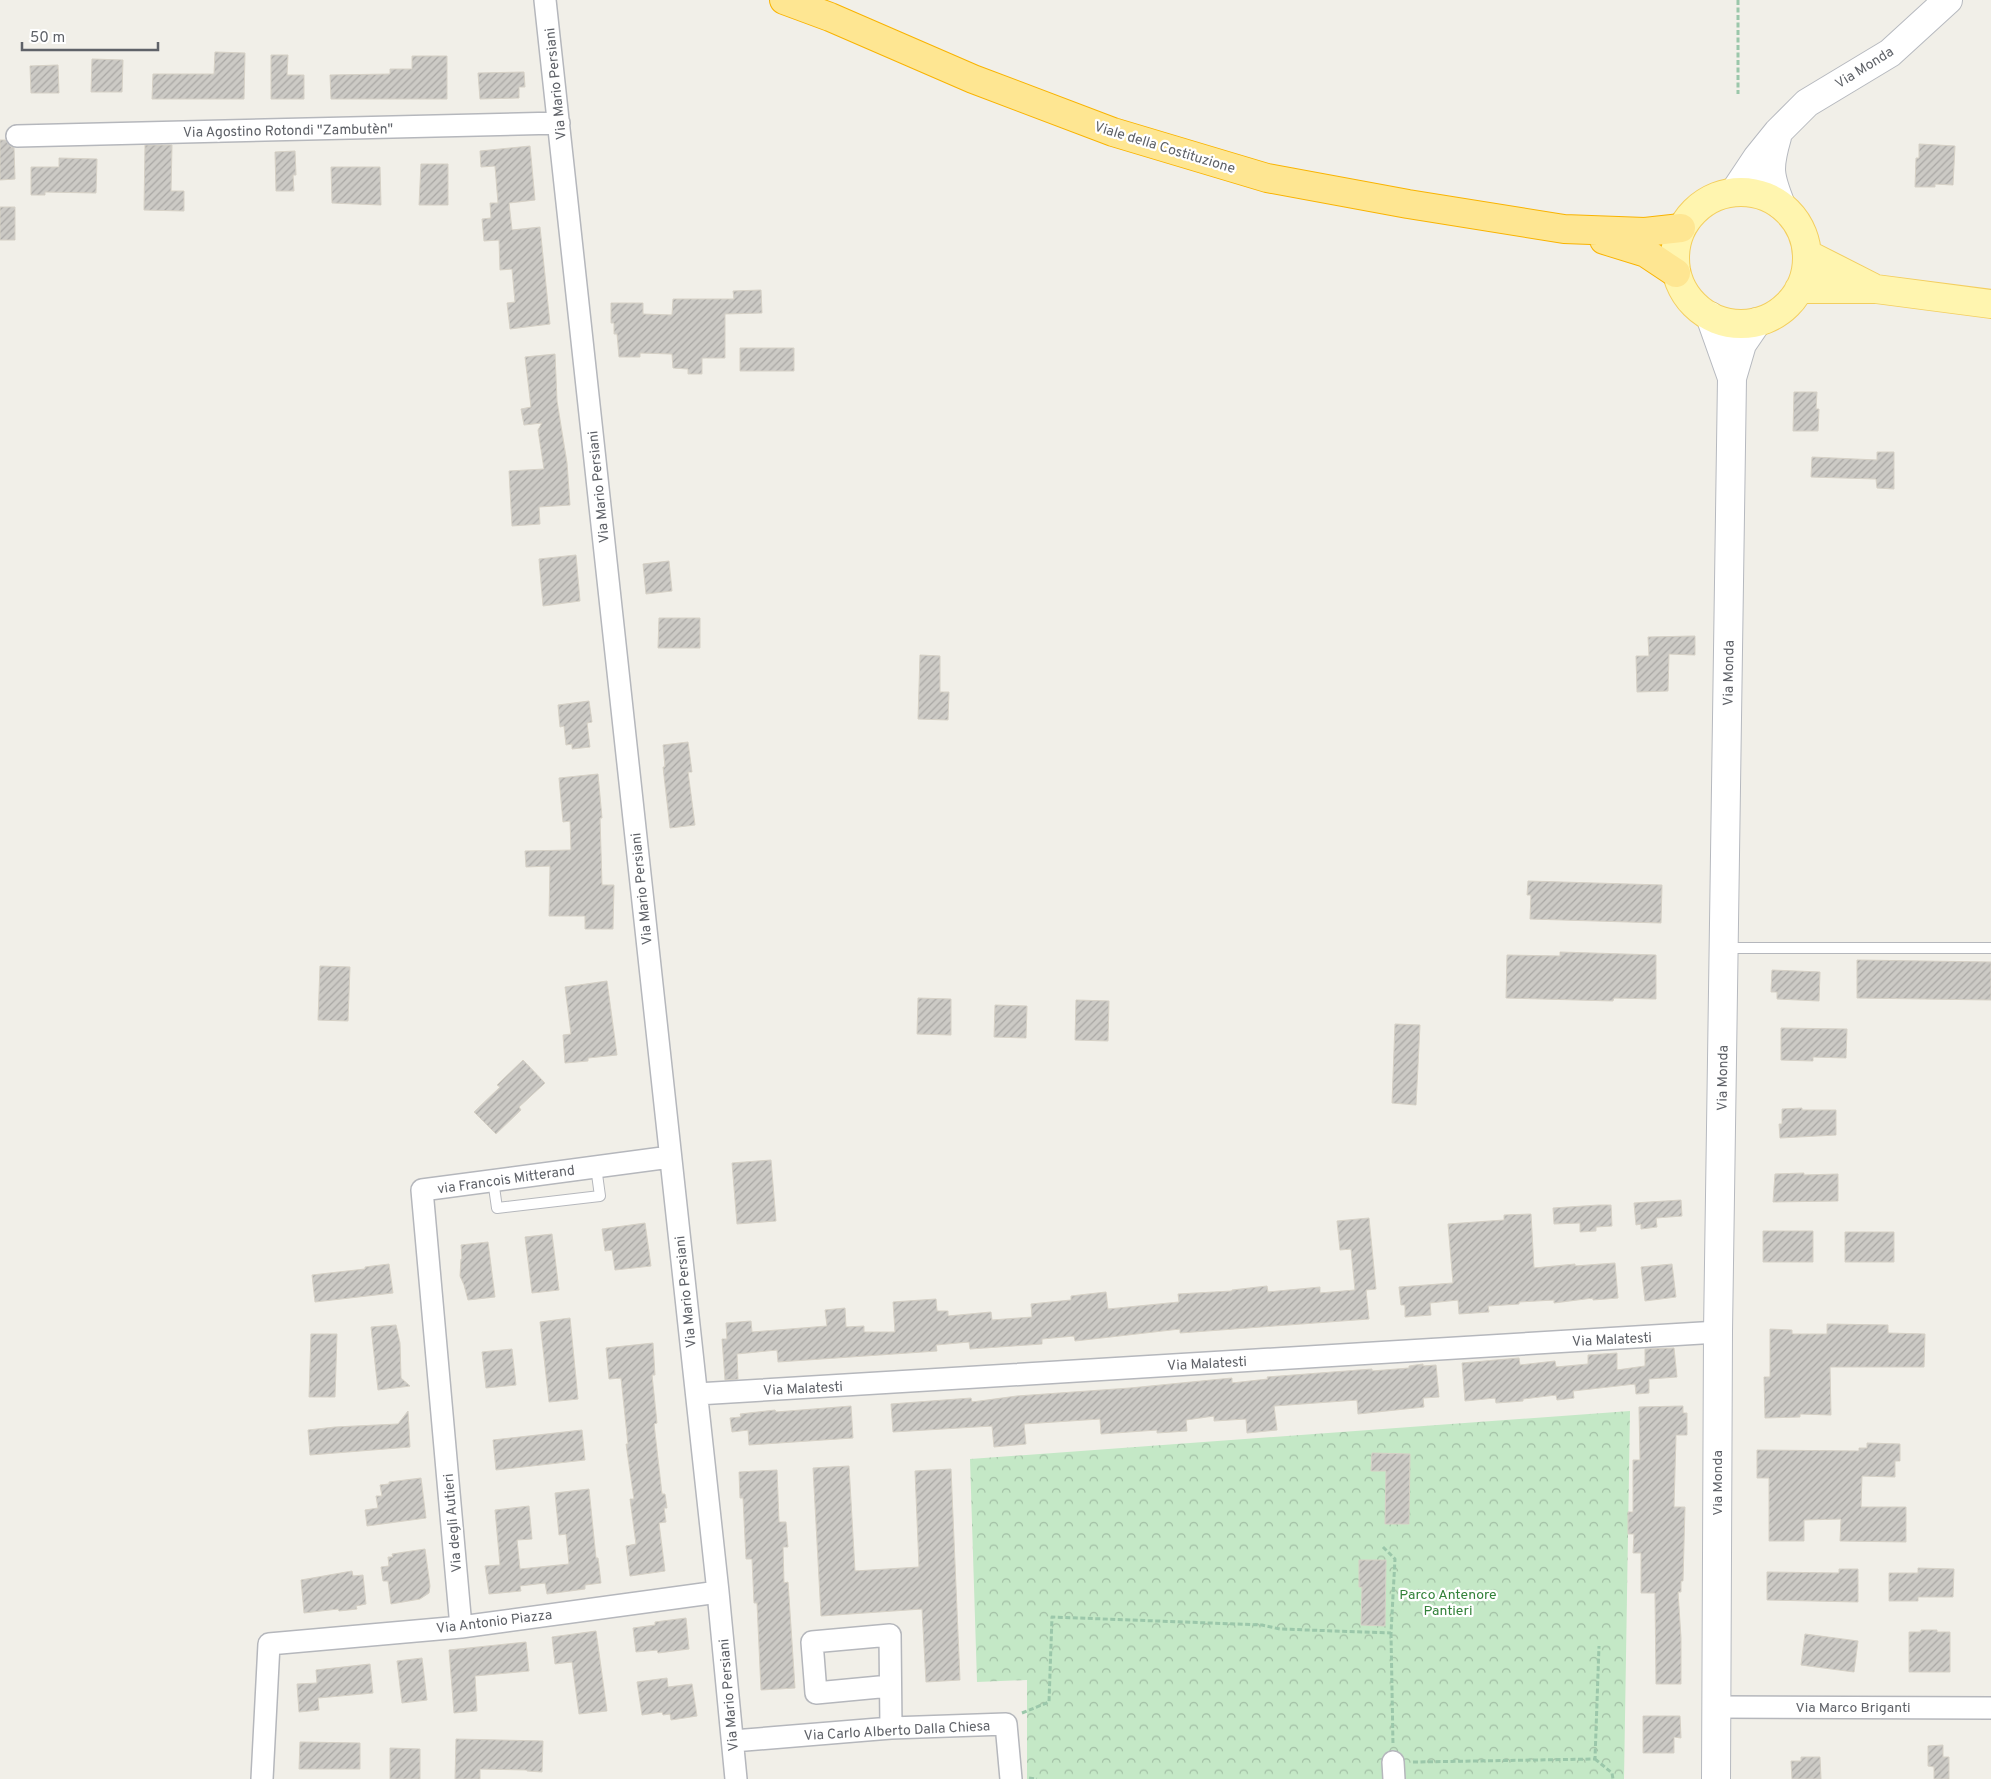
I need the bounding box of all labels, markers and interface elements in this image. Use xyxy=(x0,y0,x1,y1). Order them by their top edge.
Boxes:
scale bar xyxy=(22,20,159,52)
street label: Via Mario Persiani xyxy=(542,27,571,141)
text: 50 m xyxy=(30,29,65,48)
street label: Via Monda xyxy=(1832,44,1897,93)
street label: Viale della Costituzione xyxy=(1092,119,1237,178)
street label: Via Agostino Rotondi "Zambutèn" xyxy=(183,121,393,142)
street label: Via Mario Persiani xyxy=(585,430,614,544)
street label: Via Monda xyxy=(1720,640,1739,706)
street label: Via Mario Persiani xyxy=(628,832,657,946)
street label: Via Monda xyxy=(1714,1045,1733,1111)
street label: via Francois Mitterand xyxy=(436,1162,576,1199)
street label: Via Mario Persiani xyxy=(672,1235,701,1349)
street label: Via Malatesti xyxy=(1572,1330,1652,1351)
street label: Via Malatesti xyxy=(1167,1354,1247,1375)
street label: Via Malatesti xyxy=(763,1379,843,1400)
street label: Via Monda xyxy=(1710,1450,1727,1516)
street label: Via degli Autieri xyxy=(441,1473,466,1573)
park label: Parco Antenore Pantieri xyxy=(1399,1587,1497,1620)
street label: Via Antonio Piazza xyxy=(435,1607,553,1638)
street label: Via Mario Persiani xyxy=(716,1638,743,1752)
street label: Via Marco Briganti xyxy=(1796,1700,1910,1717)
street label: Via Carlo Alberto Dalla Chiesa xyxy=(803,1718,991,1745)

